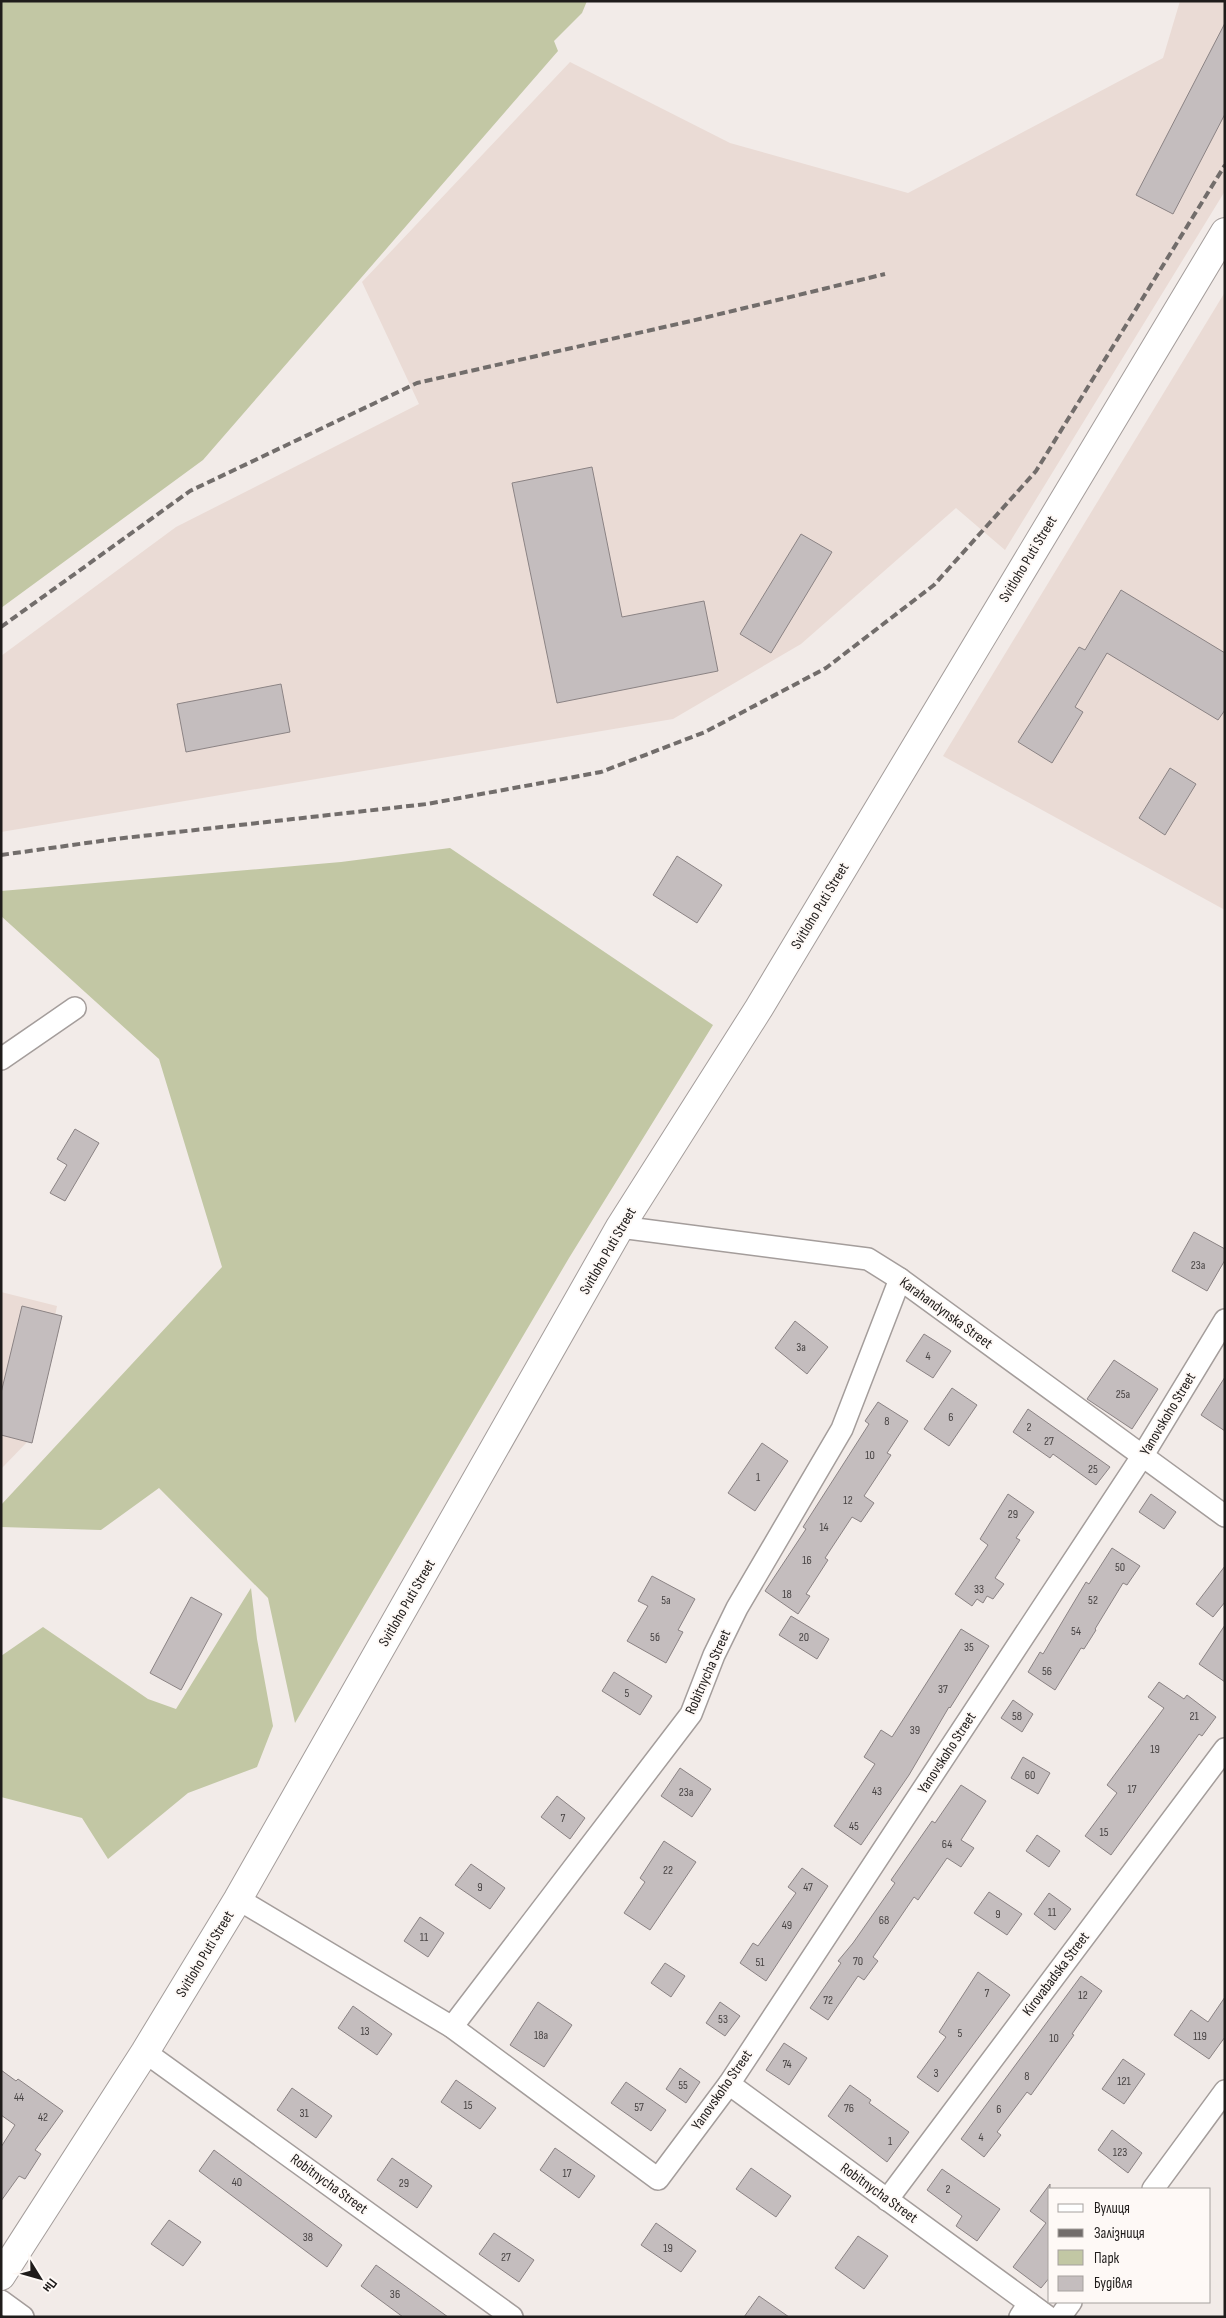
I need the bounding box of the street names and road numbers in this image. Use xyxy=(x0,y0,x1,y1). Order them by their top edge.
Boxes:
street label: Svitloho Puti Street xyxy=(995,512,1061,606)
street label: Svitloho Puti Street xyxy=(787,859,853,953)
street label: Svitloho Puti Street xyxy=(575,1204,641,1298)
street label: Karahandynska Street xyxy=(896,1273,997,1353)
street label: Yanovskoho Street xyxy=(1136,1369,1200,1459)
street label: Svitloho Puti Street xyxy=(374,1556,440,1650)
street label: Robitnycha Street xyxy=(681,1626,735,1717)
street label: Yanovskoho Street xyxy=(914,1708,981,1797)
street label: Svitloho Puti Street xyxy=(172,1907,238,2001)
street label: Kirovabadska Street xyxy=(1018,1928,1094,2020)
street label: Yanovskoho Street xyxy=(687,2046,757,2134)
street label: Robitnycha Street xyxy=(287,2150,372,2219)
street label: Robitnycha Street xyxy=(837,2159,922,2228)

